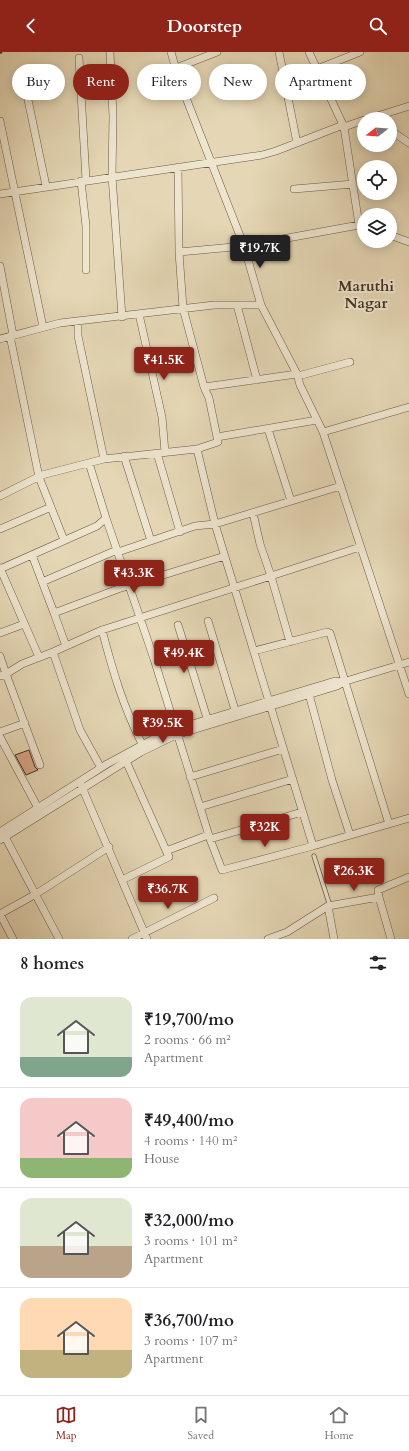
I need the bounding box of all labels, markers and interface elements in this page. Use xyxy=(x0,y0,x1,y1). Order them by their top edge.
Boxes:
text: Doorstep xyxy=(167,14,242,39)
icon: back xyxy=(20,15,42,37)
icon: search xyxy=(367,15,389,37)
chip: Buy xyxy=(12,64,65,100)
chip: Rent xyxy=(73,64,129,100)
chip: Filters xyxy=(137,64,201,100)
chip: New xyxy=(209,64,267,100)
chip: Apartment xyxy=(275,64,366,100)
north arrow xyxy=(357,112,397,152)
map controls xyxy=(357,112,397,248)
button: locate xyxy=(357,160,397,200)
button: layers xyxy=(357,208,397,248)
pin: ₹19.7K xyxy=(227,235,293,269)
text: ₹19.7K xyxy=(239,239,281,257)
district label: Maruthi Nagar xyxy=(338,276,394,313)
pin: ₹41.5K xyxy=(131,347,197,381)
text: ₹41.5K xyxy=(143,351,185,369)
pin: ₹43.3K xyxy=(101,560,167,594)
text: ₹43.3K xyxy=(113,564,155,582)
pin: ₹49.4K xyxy=(151,640,217,674)
text: ₹49.4K xyxy=(163,644,205,662)
pin: ₹39.5K xyxy=(130,710,196,744)
text: ₹39.5K xyxy=(142,714,184,732)
pin: ₹32K xyxy=(241,814,289,848)
text: ₹32K xyxy=(249,818,281,836)
pin: ₹26.3K xyxy=(321,858,387,892)
text: ₹26.3K xyxy=(333,862,375,880)
pin: ₹36.7K xyxy=(135,876,201,910)
text: ₹36.7K xyxy=(147,880,189,898)
text: 8 homes xyxy=(20,952,84,975)
icon: filters xyxy=(367,952,389,974)
text: ₹19,700/mo xyxy=(144,1008,234,1031)
icon: home xyxy=(52,1013,100,1061)
text: 2 rooms · 66 m² xyxy=(144,1031,231,1049)
text: Apartment xyxy=(144,1049,203,1067)
text: ₹49,400/mo xyxy=(144,1109,234,1132)
icon: home xyxy=(52,1114,100,1162)
text: 4 rooms · 140 m² xyxy=(144,1132,237,1150)
text: House xyxy=(144,1150,179,1168)
text: ₹32,000/mo xyxy=(144,1209,234,1232)
icon: home xyxy=(52,1214,100,1262)
text: 3 rooms · 101 m² xyxy=(144,1232,237,1250)
text: Apartment xyxy=(144,1250,203,1268)
text: ₹36,700/mo xyxy=(144,1309,234,1332)
icon: home xyxy=(52,1314,100,1362)
text: 3 rooms · 107 m² xyxy=(144,1332,237,1350)
text: Apartment xyxy=(144,1350,203,1368)
tab: Map xyxy=(55,1404,77,1443)
tab: Saved xyxy=(187,1404,214,1443)
tab: Home xyxy=(324,1404,354,1443)

